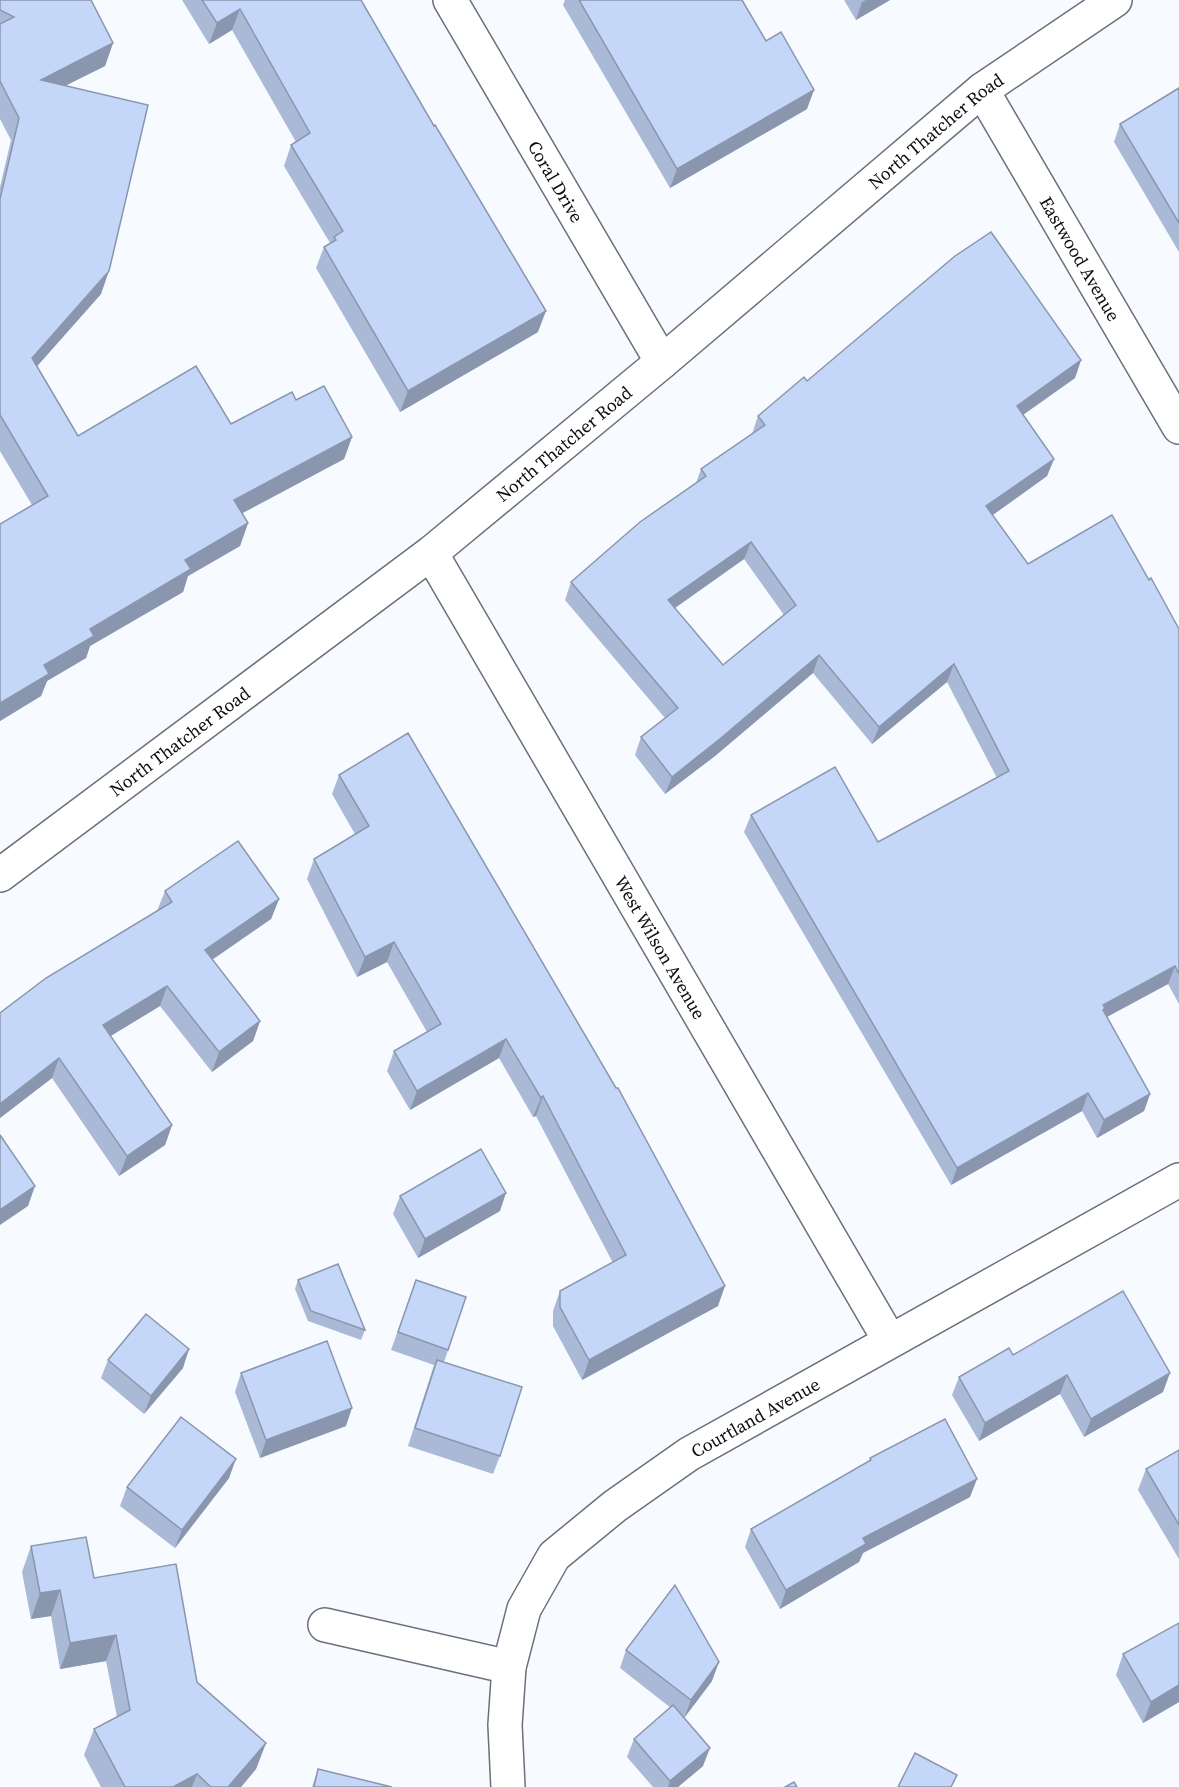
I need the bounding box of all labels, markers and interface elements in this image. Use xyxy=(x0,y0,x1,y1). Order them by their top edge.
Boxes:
street label: North Thatcher Road xyxy=(862,67,1008,194)
street label: Coral Drive xyxy=(522,136,590,227)
street label: Eastwood Avenue xyxy=(1034,191,1127,325)
street label: North Thatcher Road xyxy=(490,380,637,507)
street label: North Thatcher Road xyxy=(104,680,255,802)
street label: West Wilson Avenue xyxy=(609,871,712,1023)
street label: Courtland Avenue xyxy=(686,1371,824,1463)

